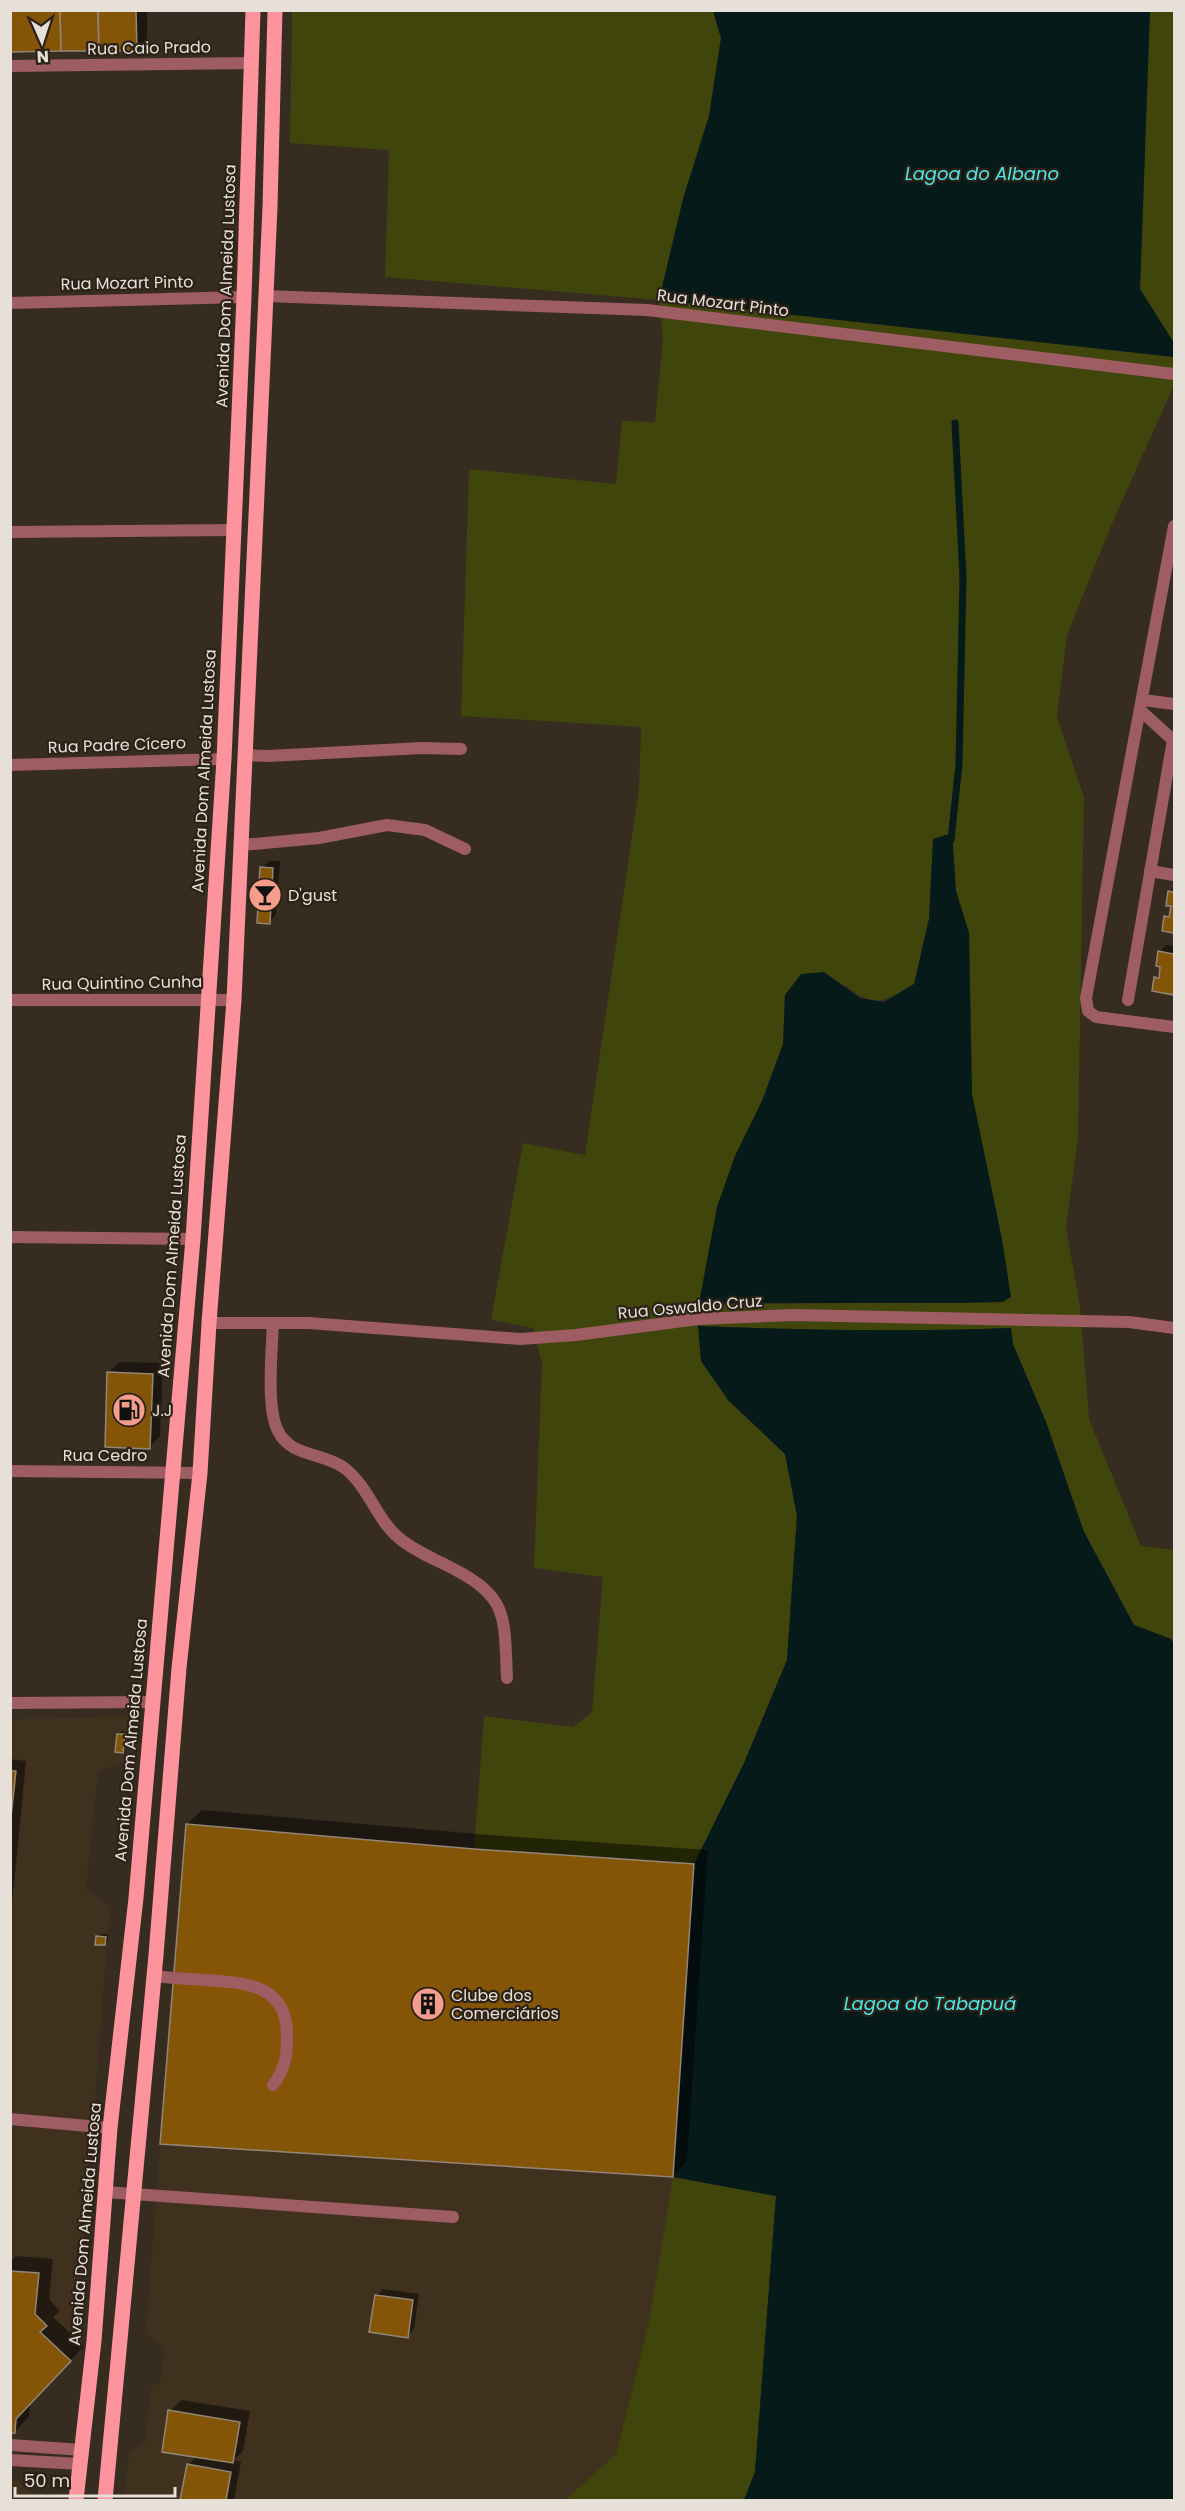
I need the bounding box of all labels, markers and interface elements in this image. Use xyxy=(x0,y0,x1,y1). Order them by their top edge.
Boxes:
north arrow xyxy=(12,12,72,72)
street label: Rua Caio Prado xyxy=(87,35,211,61)
text: N xyxy=(36,45,49,68)
water label: Lagoa do Albano xyxy=(905,161,1059,186)
street label: Avenida Dom Almeida Lustosa xyxy=(210,164,242,408)
street label: Rua Mozart Pinto xyxy=(60,270,194,296)
street label: Rua Mozart Pinto xyxy=(656,283,790,323)
street label: Avenida Dom Almeida Lustosa xyxy=(186,649,222,893)
street label: Rua Padre Cícero xyxy=(48,731,186,759)
bar icon: D'gust xyxy=(247,877,283,913)
place label: D'gust xyxy=(288,884,337,907)
street label: Rua Quintino Cunha xyxy=(42,970,202,996)
street label: Avenida Dom Almeida Lustosa xyxy=(152,1134,192,1378)
street label: Rua Oswaldo Cruz xyxy=(617,1289,763,1325)
fuel station icon: J.J xyxy=(111,1392,147,1428)
place label: J.J xyxy=(152,1399,172,1422)
street label: Rua Cedro xyxy=(63,1444,147,1467)
street label: Avenida Dom Almeida Lustosa xyxy=(109,1618,153,1862)
place label: Clube dos Comerciários xyxy=(451,1984,559,2025)
building icon: Clube dos Comerciários xyxy=(410,1986,446,2022)
water label: Lagoa do Tabapuá xyxy=(844,1991,1016,2016)
street label: Avenida Dom Almeida Lustosa xyxy=(63,2102,107,2346)
scale bar xyxy=(15,2460,176,2498)
text: 50 m xyxy=(24,2468,70,2493)

